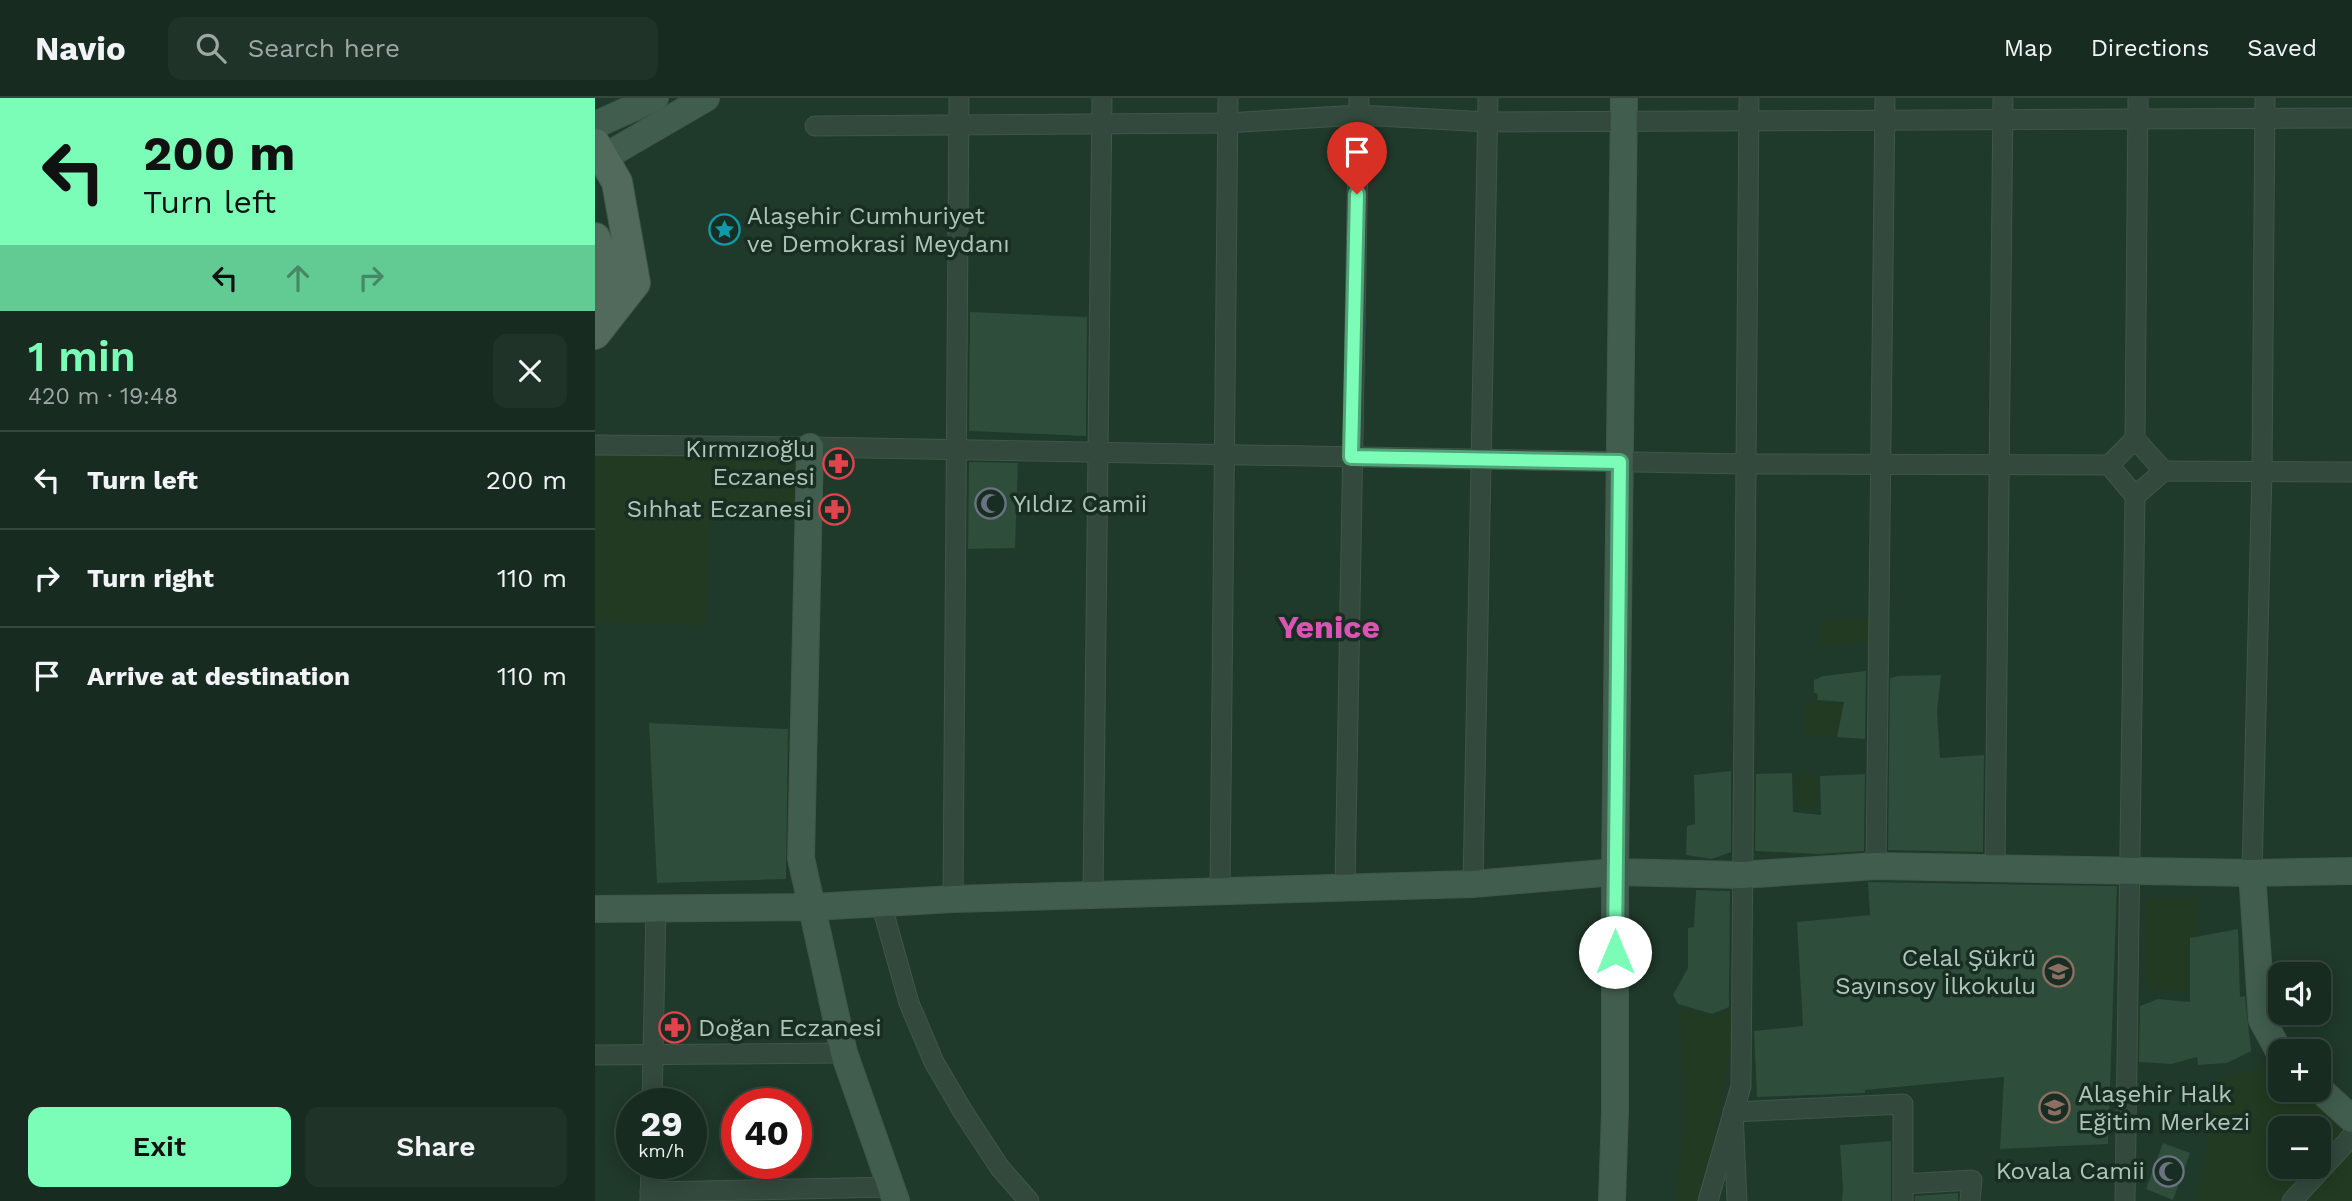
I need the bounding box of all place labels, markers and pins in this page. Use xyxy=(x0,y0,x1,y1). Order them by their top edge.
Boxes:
pin xyxy=(1327,122,1387,194)
place label: Alaşehir Cumhuriyet ve Demokrasi Meydanı xyxy=(747,202,1010,258)
place icon: Alaşehir Cumhuriyet ve Demokrasi Meydanı xyxy=(707,213,741,247)
place label: Kırmızıoğlu Eczanesi xyxy=(685,435,815,491)
pharmacy icon: Kırmızıoğlu Eczanesi xyxy=(821,446,855,480)
mosque icon: Yıldız Camii xyxy=(973,487,1007,521)
place label: Yıldız Camii xyxy=(1013,490,1147,518)
pharmacy icon: Sıhhat Eczanesi xyxy=(818,492,852,526)
place label: Sıhhat Eczanesi xyxy=(627,495,812,523)
place label: Celal Şükrü Sayınsoy İlkokulu xyxy=(1835,944,2036,1000)
school or university icon: Celal Şükrü Sayınsoy İlkokulu xyxy=(2042,955,2076,989)
pharmacy icon: Doğan Eczanesi xyxy=(658,1011,692,1045)
place label: Doğan Eczanesi xyxy=(698,1014,882,1042)
place label: Alaşehir Halk Eğitim Merkezi xyxy=(2078,1080,2250,1136)
school or university icon: Alaşehir Halk Eğitim Merkezi xyxy=(2038,1091,2072,1125)
mosque icon: Kovala Camii xyxy=(2151,1154,2185,1188)
place label: Kovala Camii xyxy=(1996,1157,2145,1185)

